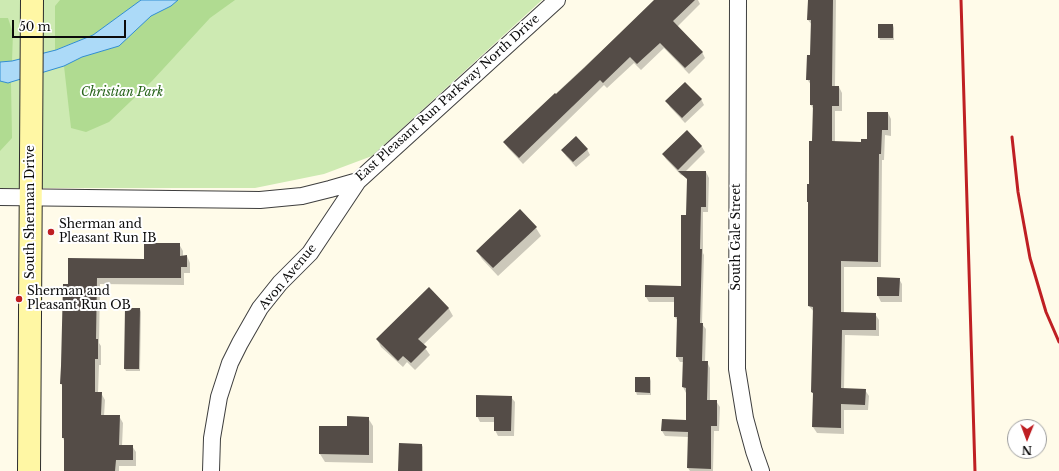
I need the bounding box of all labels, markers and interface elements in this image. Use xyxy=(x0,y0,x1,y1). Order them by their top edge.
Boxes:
scale bar xyxy=(14,12,128,38)
street label: East Pleasant Run Parkway North Drive xyxy=(353,12,543,184)
text: 50 m xyxy=(19,19,51,34)
park label: Christian Park xyxy=(81,86,163,100)
street label: South Sherman Drive xyxy=(24,145,38,279)
street label: South Gale Street xyxy=(730,183,744,291)
place label: Sherman and Pleasant Run IB xyxy=(59,218,156,246)
marker: Sherman and Pleasant Run IB xyxy=(46,227,56,237)
street label: Avon Avenue xyxy=(256,241,320,313)
place label: Sherman and Pleasant Run OB xyxy=(27,285,131,313)
marker: Sherman and Pleasant Run OB xyxy=(14,294,24,304)
north arrow xyxy=(1007,419,1047,459)
text: N xyxy=(1022,443,1032,457)

